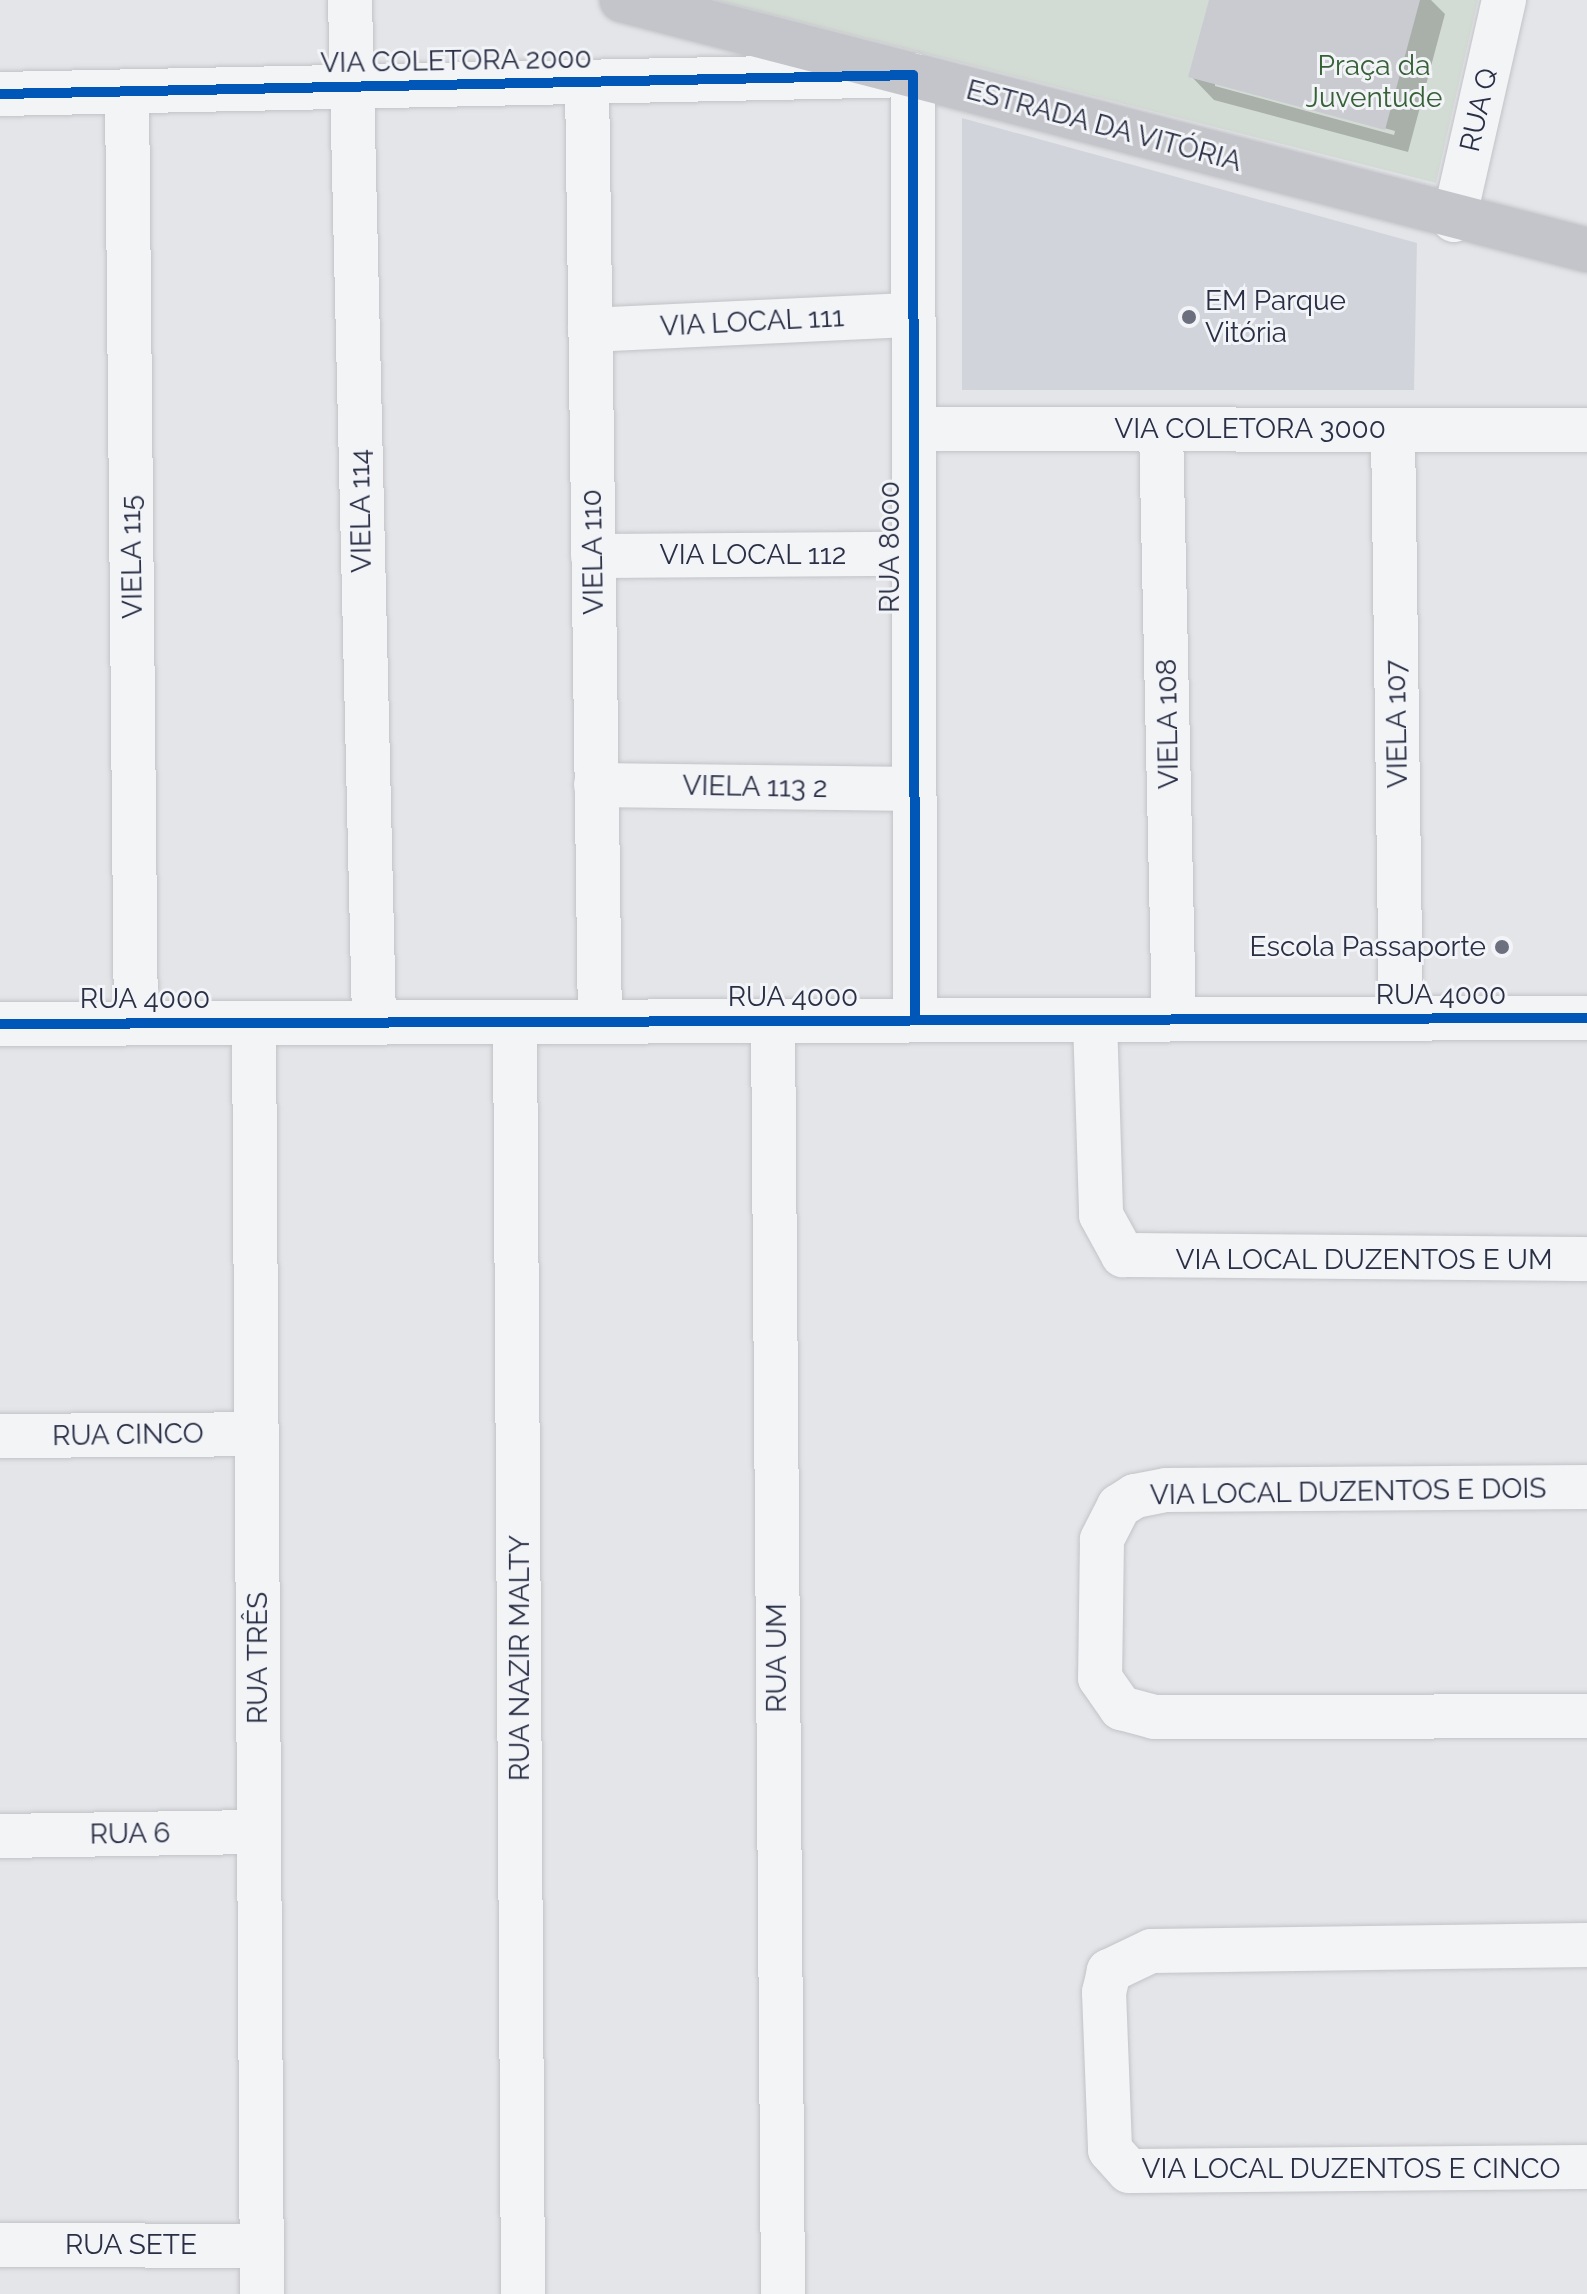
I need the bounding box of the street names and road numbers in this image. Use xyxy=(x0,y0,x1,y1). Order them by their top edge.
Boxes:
street label: VIA COLETORA 2000 xyxy=(319,42,593,80)
street label: RUA Q xyxy=(1453,64,1505,156)
street label: ESTRADA DA VITÓRIA xyxy=(961,73,1247,179)
street label: VIA LOCAL 111 xyxy=(658,300,846,344)
street label: VIA COLETORA 3000 xyxy=(1113,412,1387,446)
street label: VIELA 114 xyxy=(343,448,379,574)
street label: RUA 8000 xyxy=(873,481,907,613)
street label: VIELA 110 xyxy=(575,488,611,616)
street label: VIELA 115 xyxy=(114,494,150,620)
street label: VIA LOCAL 112 xyxy=(659,538,847,572)
street label: VIELA 108 xyxy=(1150,658,1186,790)
street label: VIELA 107 xyxy=(1379,659,1415,789)
street label: VIELA 113 2 xyxy=(682,769,828,805)
street label: RUA 4000 xyxy=(1375,978,1507,1012)
street label: RUA 4000 xyxy=(727,980,859,1014)
street label: RUA 4000 xyxy=(79,982,211,1016)
street label: VIA LOCAL DUZENTOS E UM xyxy=(1175,1243,1553,1277)
street label: RUA CINCO xyxy=(51,1417,205,1453)
street label: VIA LOCAL DUZENTOS E DOIS xyxy=(1149,1472,1547,1512)
street label: RUA NAZIR MALTY xyxy=(503,1534,537,1782)
street label: RUA TRÊS xyxy=(241,1591,275,1725)
street label: RUA UM xyxy=(760,1603,794,1713)
street label: RUA 6 xyxy=(89,1816,171,1852)
street label: VIA LOCAL DUZENTOS E CINCO xyxy=(1141,2152,1561,2186)
street label: RUA SETE xyxy=(65,2228,197,2262)

